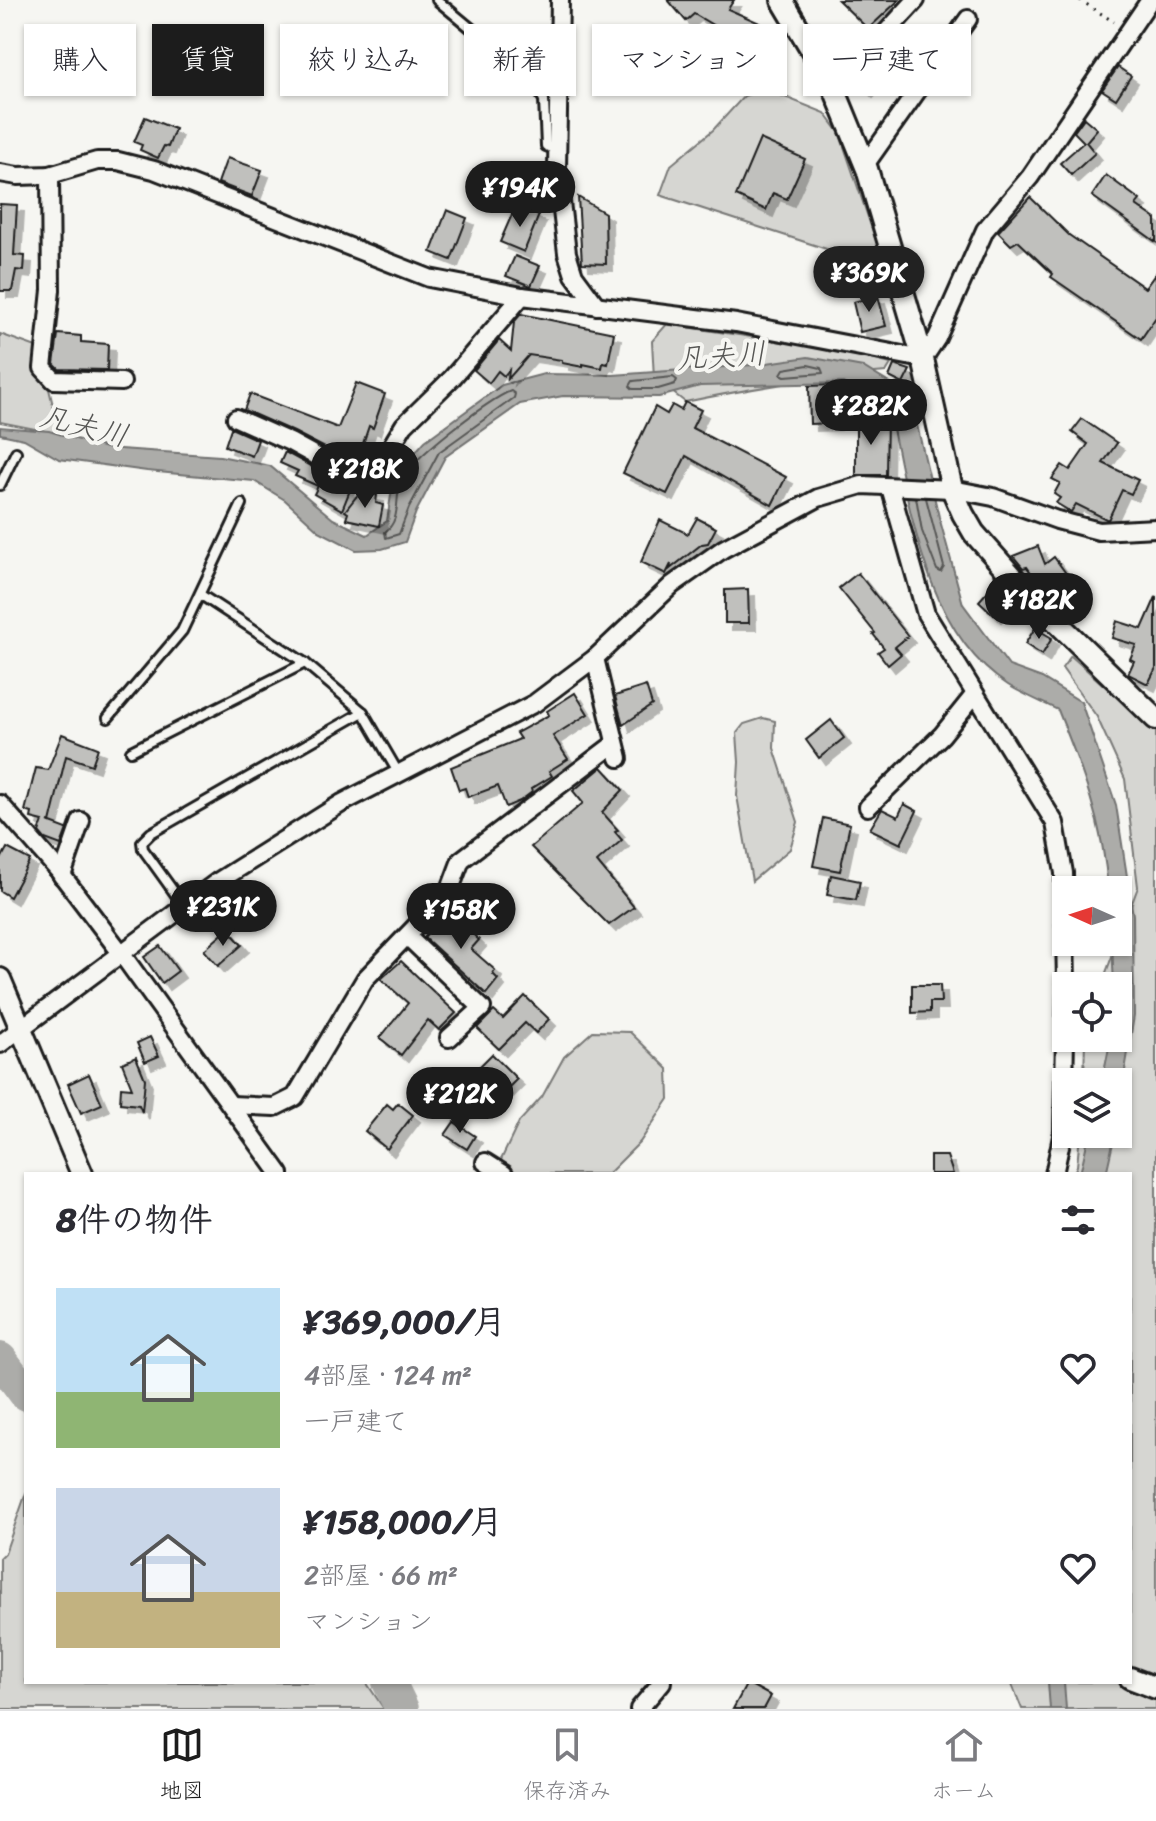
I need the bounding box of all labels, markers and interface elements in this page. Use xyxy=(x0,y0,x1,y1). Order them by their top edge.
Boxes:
chip: 購入 xyxy=(24,24,136,96)
chip: 賃貸 xyxy=(152,24,264,96)
chip: 絞り込み xyxy=(280,24,448,96)
chip: 新着 xyxy=(464,24,576,96)
chip: マンション xyxy=(592,24,787,96)
chip: 一戸建て xyxy=(803,24,971,96)
pin: ¥194K xyxy=(464,161,576,229)
text: ¥194K xyxy=(483,164,557,210)
pin: ¥369K xyxy=(813,246,925,314)
text: ¥369K xyxy=(831,249,907,295)
water label: 凡夫川 xyxy=(674,326,768,386)
pin: ¥282K xyxy=(815,379,927,447)
text: ¥282K xyxy=(833,382,909,428)
water label: 凡夫川 xyxy=(34,389,134,463)
pin: ¥218K xyxy=(309,442,421,510)
text: ¥218K xyxy=(329,445,401,491)
pin: ¥182K xyxy=(983,573,1095,641)
text: ¥182K xyxy=(1003,576,1075,622)
north arrow xyxy=(1052,876,1132,956)
map controls xyxy=(1052,876,1132,1148)
pin: ¥231K xyxy=(167,880,279,948)
text: ¥231K xyxy=(188,883,258,929)
pin: ¥158K xyxy=(405,883,517,951)
text: ¥158K xyxy=(425,886,497,932)
button: locate xyxy=(1052,972,1132,1052)
pin: ¥212K xyxy=(404,1067,516,1135)
button: layers xyxy=(1052,1068,1132,1148)
text: ¥212K xyxy=(424,1070,496,1116)
text: 8件の物件 xyxy=(56,1190,213,1250)
icon: filters xyxy=(1056,1198,1100,1242)
text: ¥369,000/月 xyxy=(304,1292,506,1352)
icon: home xyxy=(120,1320,216,1416)
icon: heart xyxy=(1056,1346,1100,1390)
text: 4部屋 · 124 m² xyxy=(304,1352,472,1398)
text: 一戸建て xyxy=(304,1398,408,1444)
text: ¥158,000/月 xyxy=(304,1492,503,1552)
icon: home xyxy=(120,1520,216,1616)
icon: heart xyxy=(1056,1546,1100,1590)
text: 2部屋 · 66 m² xyxy=(304,1552,458,1598)
text: マンション xyxy=(304,1598,433,1644)
tab: 地図 xyxy=(160,1723,204,1810)
tab: 保存済み xyxy=(523,1723,611,1810)
tab: ホーム xyxy=(931,1723,996,1810)

